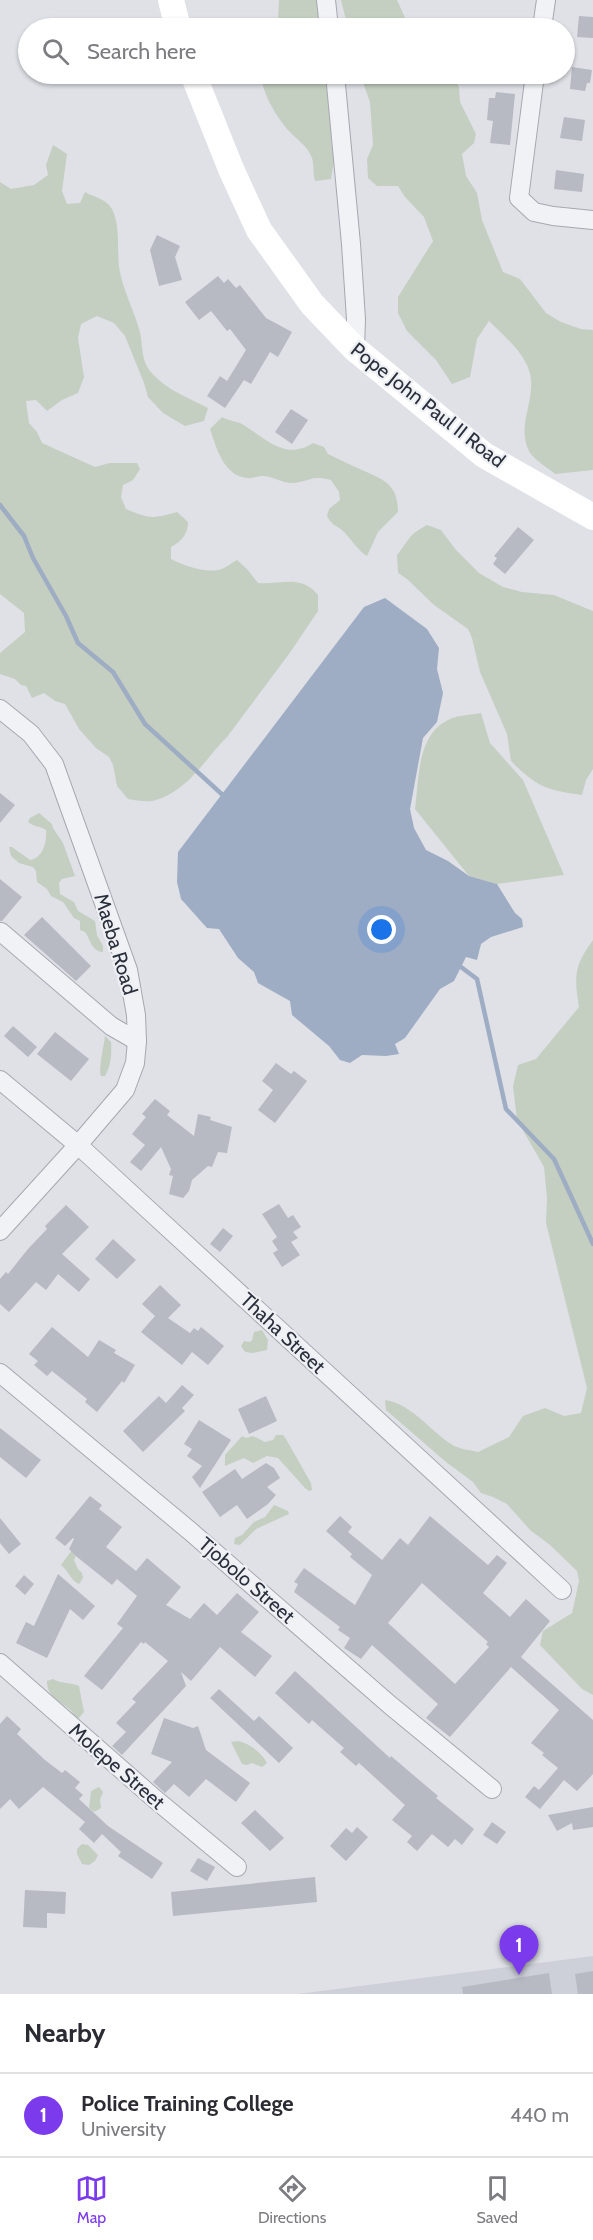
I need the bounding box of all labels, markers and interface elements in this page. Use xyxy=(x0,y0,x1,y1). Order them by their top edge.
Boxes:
search box xyxy=(18,18,575,84)
icon: search xyxy=(39,35,72,68)
text: Search here xyxy=(87,38,196,65)
street label: Pope John Paul II Road xyxy=(346,337,510,473)
street label: Maeba Road xyxy=(89,891,143,997)
your location xyxy=(367,915,396,944)
street label: Thaha Street xyxy=(236,1288,331,1379)
street label: Tjobolo Street xyxy=(194,1532,300,1628)
street label: Molepe Street xyxy=(64,1718,170,1814)
pin: 1 xyxy=(500,1926,538,1975)
text: Nearby xyxy=(24,2017,105,2049)
text: Police Training College xyxy=(81,2090,294,2117)
text: 1 xyxy=(40,2103,47,2127)
text: 440 m xyxy=(510,2103,569,2127)
text: University xyxy=(81,2117,166,2141)
tab: Map xyxy=(75,2172,108,2227)
tab: Directions xyxy=(258,2172,326,2227)
tab: Saved xyxy=(476,2172,518,2227)

